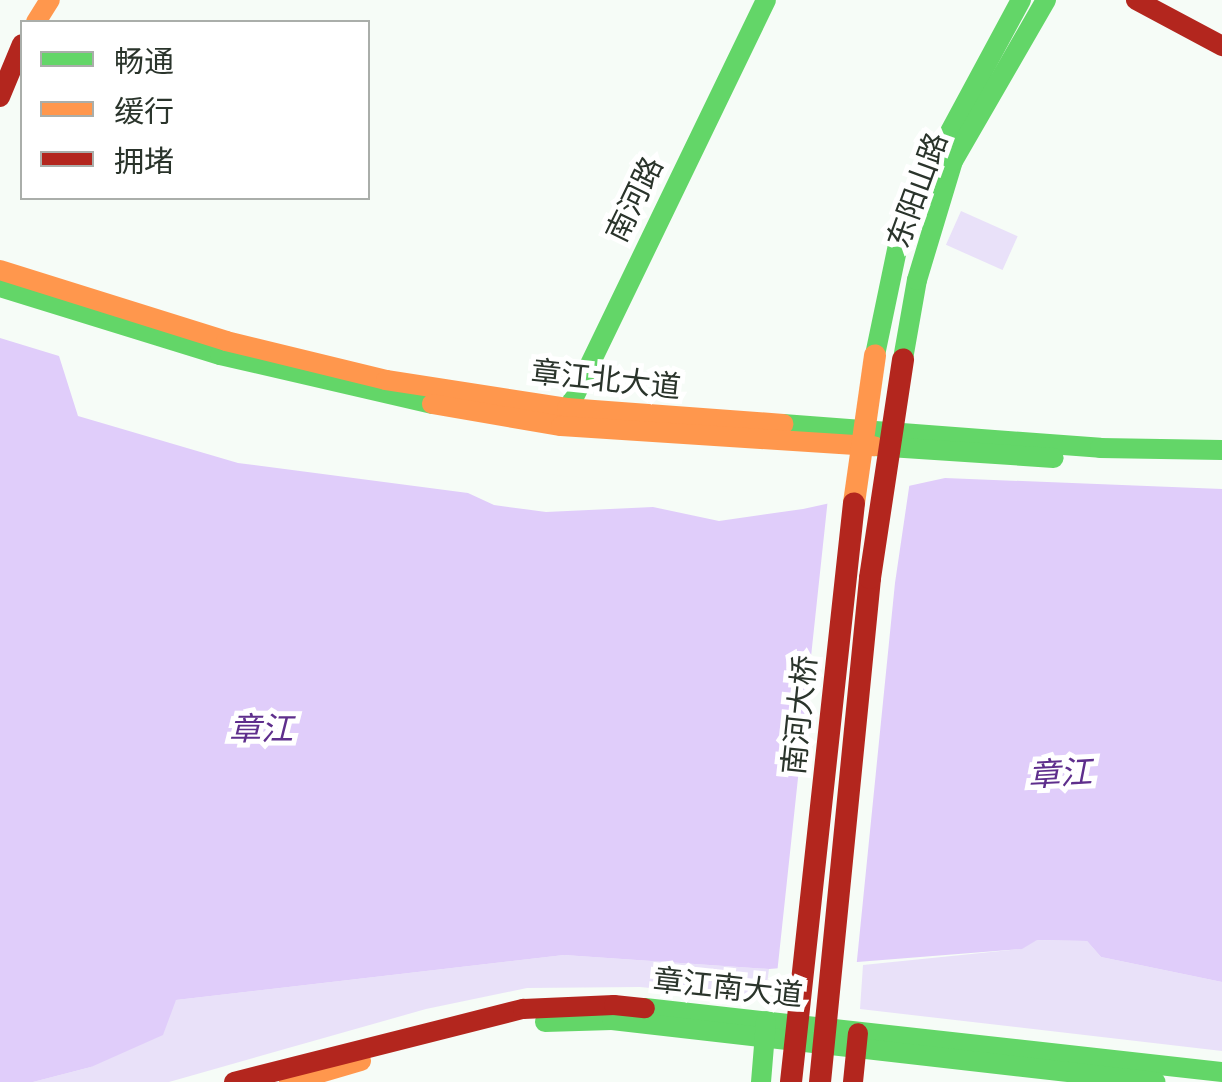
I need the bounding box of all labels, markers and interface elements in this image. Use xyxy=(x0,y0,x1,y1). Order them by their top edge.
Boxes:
legend xyxy=(20,20,370,200)
text: 畅通 xyxy=(114,44,174,78)
text: 缓行 xyxy=(114,94,174,128)
street label: 东阳山路 xyxy=(880,127,954,253)
text: 拥堵 xyxy=(114,144,174,178)
street label: 南河路 xyxy=(598,151,670,247)
street label: 章江北大道 xyxy=(530,353,682,405)
street label: 南河大桥 xyxy=(775,653,823,777)
water label: 章江 xyxy=(229,709,293,747)
water label: 章江 xyxy=(1027,752,1093,794)
street label: 章江南大道 xyxy=(652,961,804,1013)

